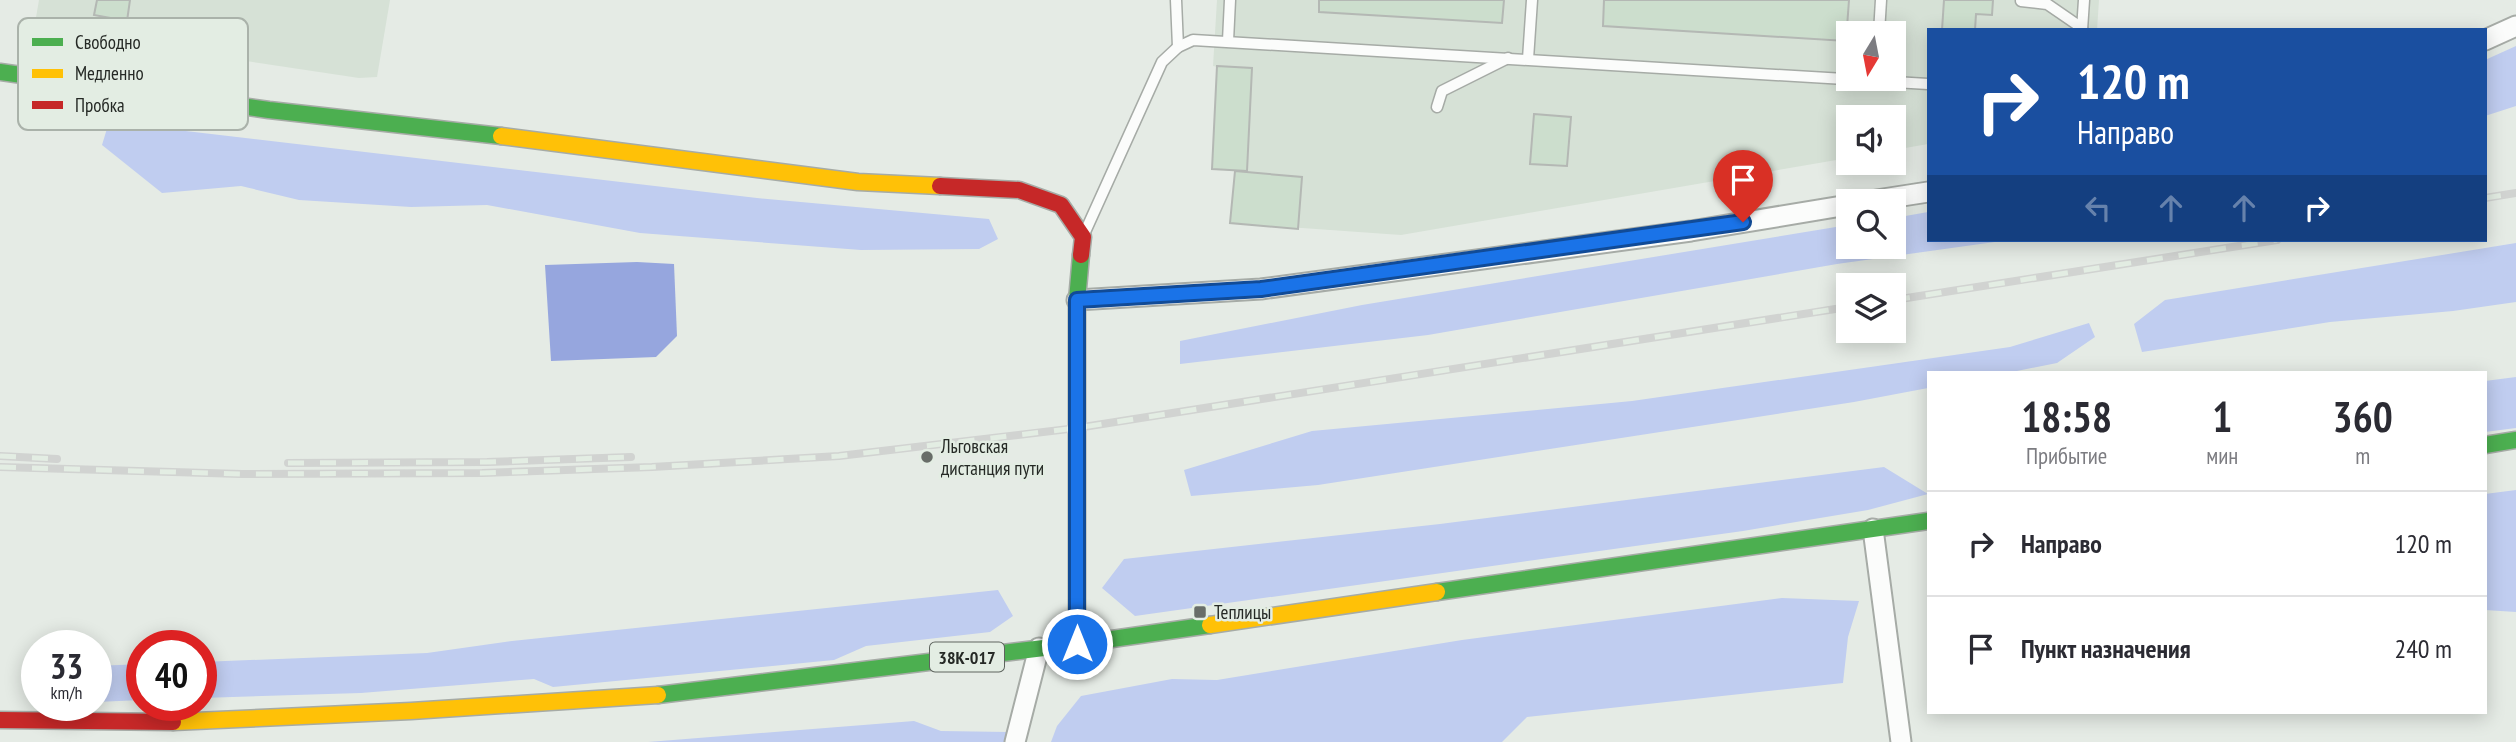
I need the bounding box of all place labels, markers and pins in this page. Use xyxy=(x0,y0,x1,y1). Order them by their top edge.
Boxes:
pin xyxy=(1713,150,1773,222)
place label: Льговская дистанция пути xyxy=(940,434,1044,480)
marker: Льговская дистанция пути xyxy=(919,449,935,465)
place label: Теплицы xyxy=(1214,600,1271,624)
marker: Теплицы xyxy=(1192,604,1208,620)

